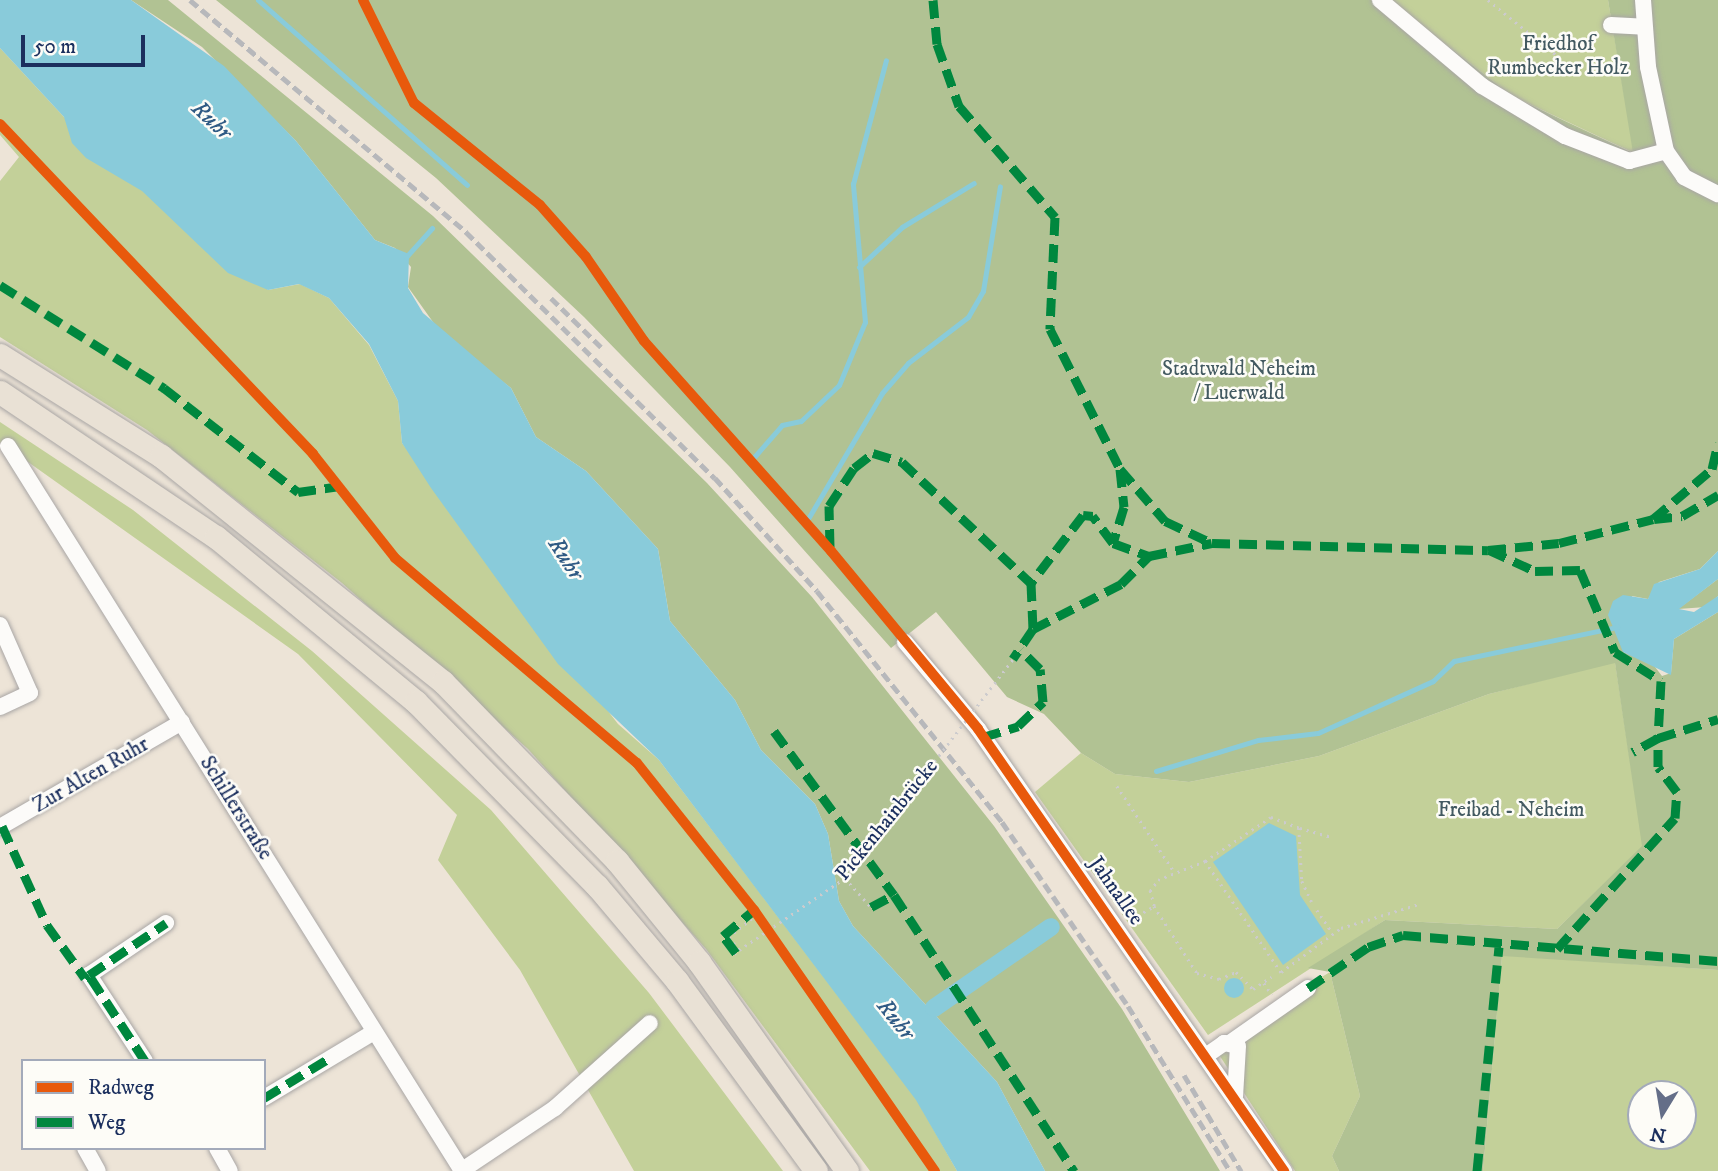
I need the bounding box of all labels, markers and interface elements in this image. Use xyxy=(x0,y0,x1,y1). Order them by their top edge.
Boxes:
scale bar xyxy=(24,21,149,65)
park label: Friedhof Rumbecker Holz xyxy=(1487,31,1629,81)
text: 50 m xyxy=(34,34,76,60)
water label: Ruhr xyxy=(185,96,237,146)
park label: Stadtwald Neheim / Luerwald xyxy=(1162,356,1316,406)
water label: Ruhr xyxy=(541,533,589,585)
street label: Zur Alten Ruhr xyxy=(29,732,153,818)
street label: Schillerstraße xyxy=(194,752,278,864)
street label: Pickenhainbrücke xyxy=(830,754,944,886)
park label: Freibad - Neheim xyxy=(1438,797,1584,823)
street label: Jahnallee xyxy=(1083,852,1149,930)
water label: Ruhr xyxy=(870,994,920,1046)
legend xyxy=(21,1059,266,1150)
text: Radweg xyxy=(88,1075,154,1101)
north arrow xyxy=(1627,1080,1697,1150)
text: Weg xyxy=(88,1110,125,1136)
text: N xyxy=(1648,1121,1668,1147)

